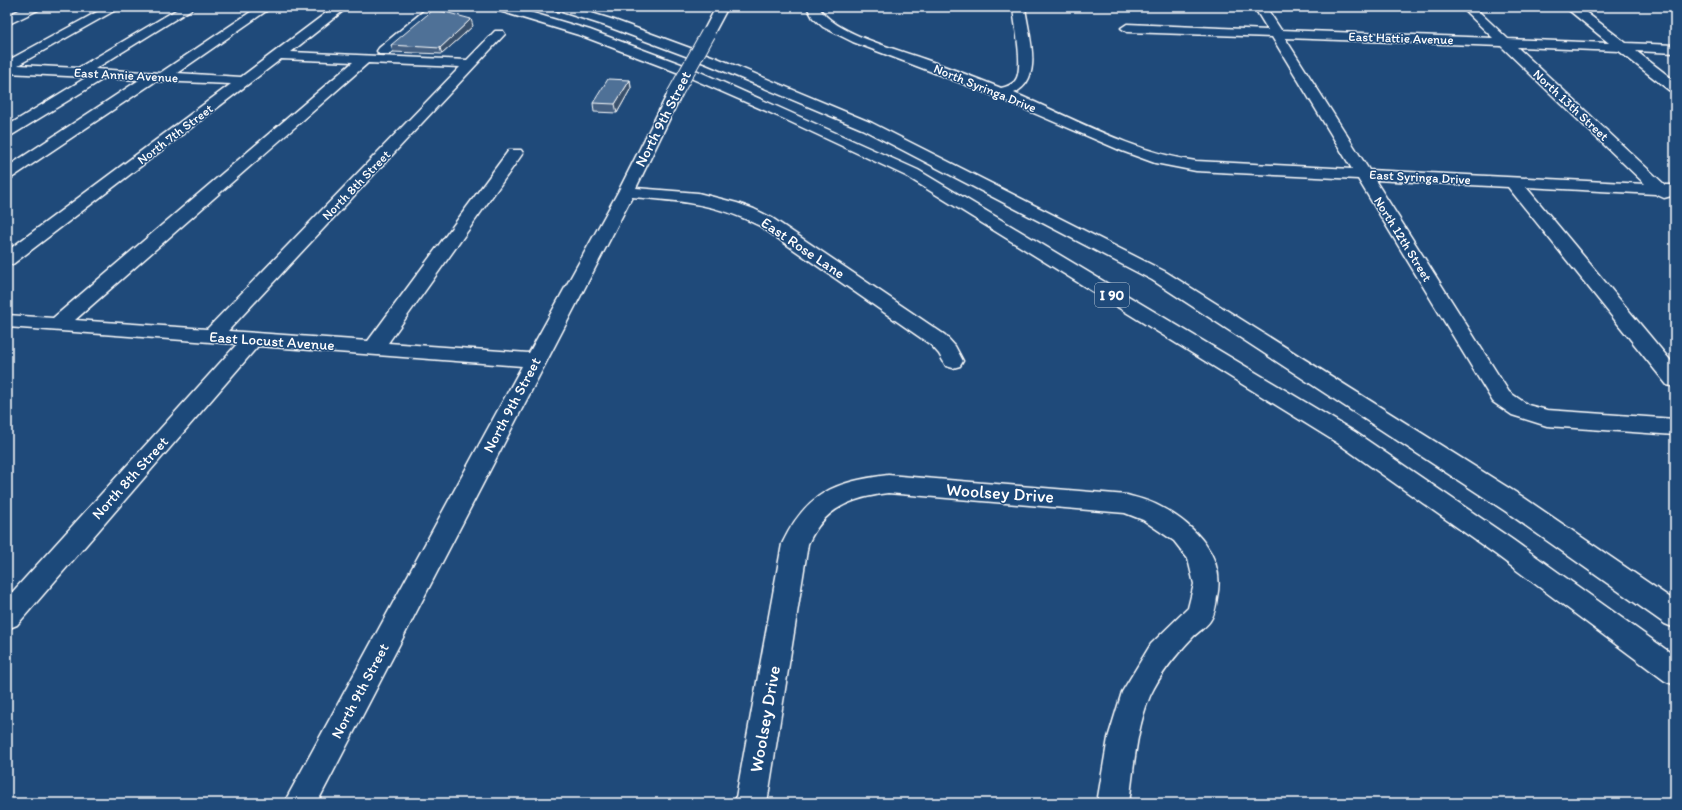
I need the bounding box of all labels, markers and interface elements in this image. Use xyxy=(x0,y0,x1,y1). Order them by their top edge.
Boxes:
street label: East Hattie Avenue xyxy=(1348,29,1454,47)
street label: North Syringa Drive xyxy=(932,61,1038,115)
street label: East Annie Avenue xyxy=(74,65,178,85)
street label: North 13th Street xyxy=(1530,66,1612,144)
street label: North 9th Street xyxy=(631,68,695,170)
street label: North 7th Street xyxy=(134,101,216,167)
street label: North 8th Street xyxy=(319,147,393,223)
street label: East Syringa Drive xyxy=(1369,167,1471,187)
street label: North 12th Street xyxy=(1371,194,1435,284)
street label: East Rose Lane xyxy=(758,213,848,283)
road number: I 90 xyxy=(1095,283,1129,307)
street label: East Locust Avenue xyxy=(209,328,335,354)
street label: North 9th Street xyxy=(479,354,545,456)
street label: North 8th Street xyxy=(88,432,172,523)
street label: Woolsey Drive xyxy=(945,478,1055,508)
street label: North 9th Street xyxy=(327,640,393,742)
street label: Woolsey Drive xyxy=(745,664,785,774)

